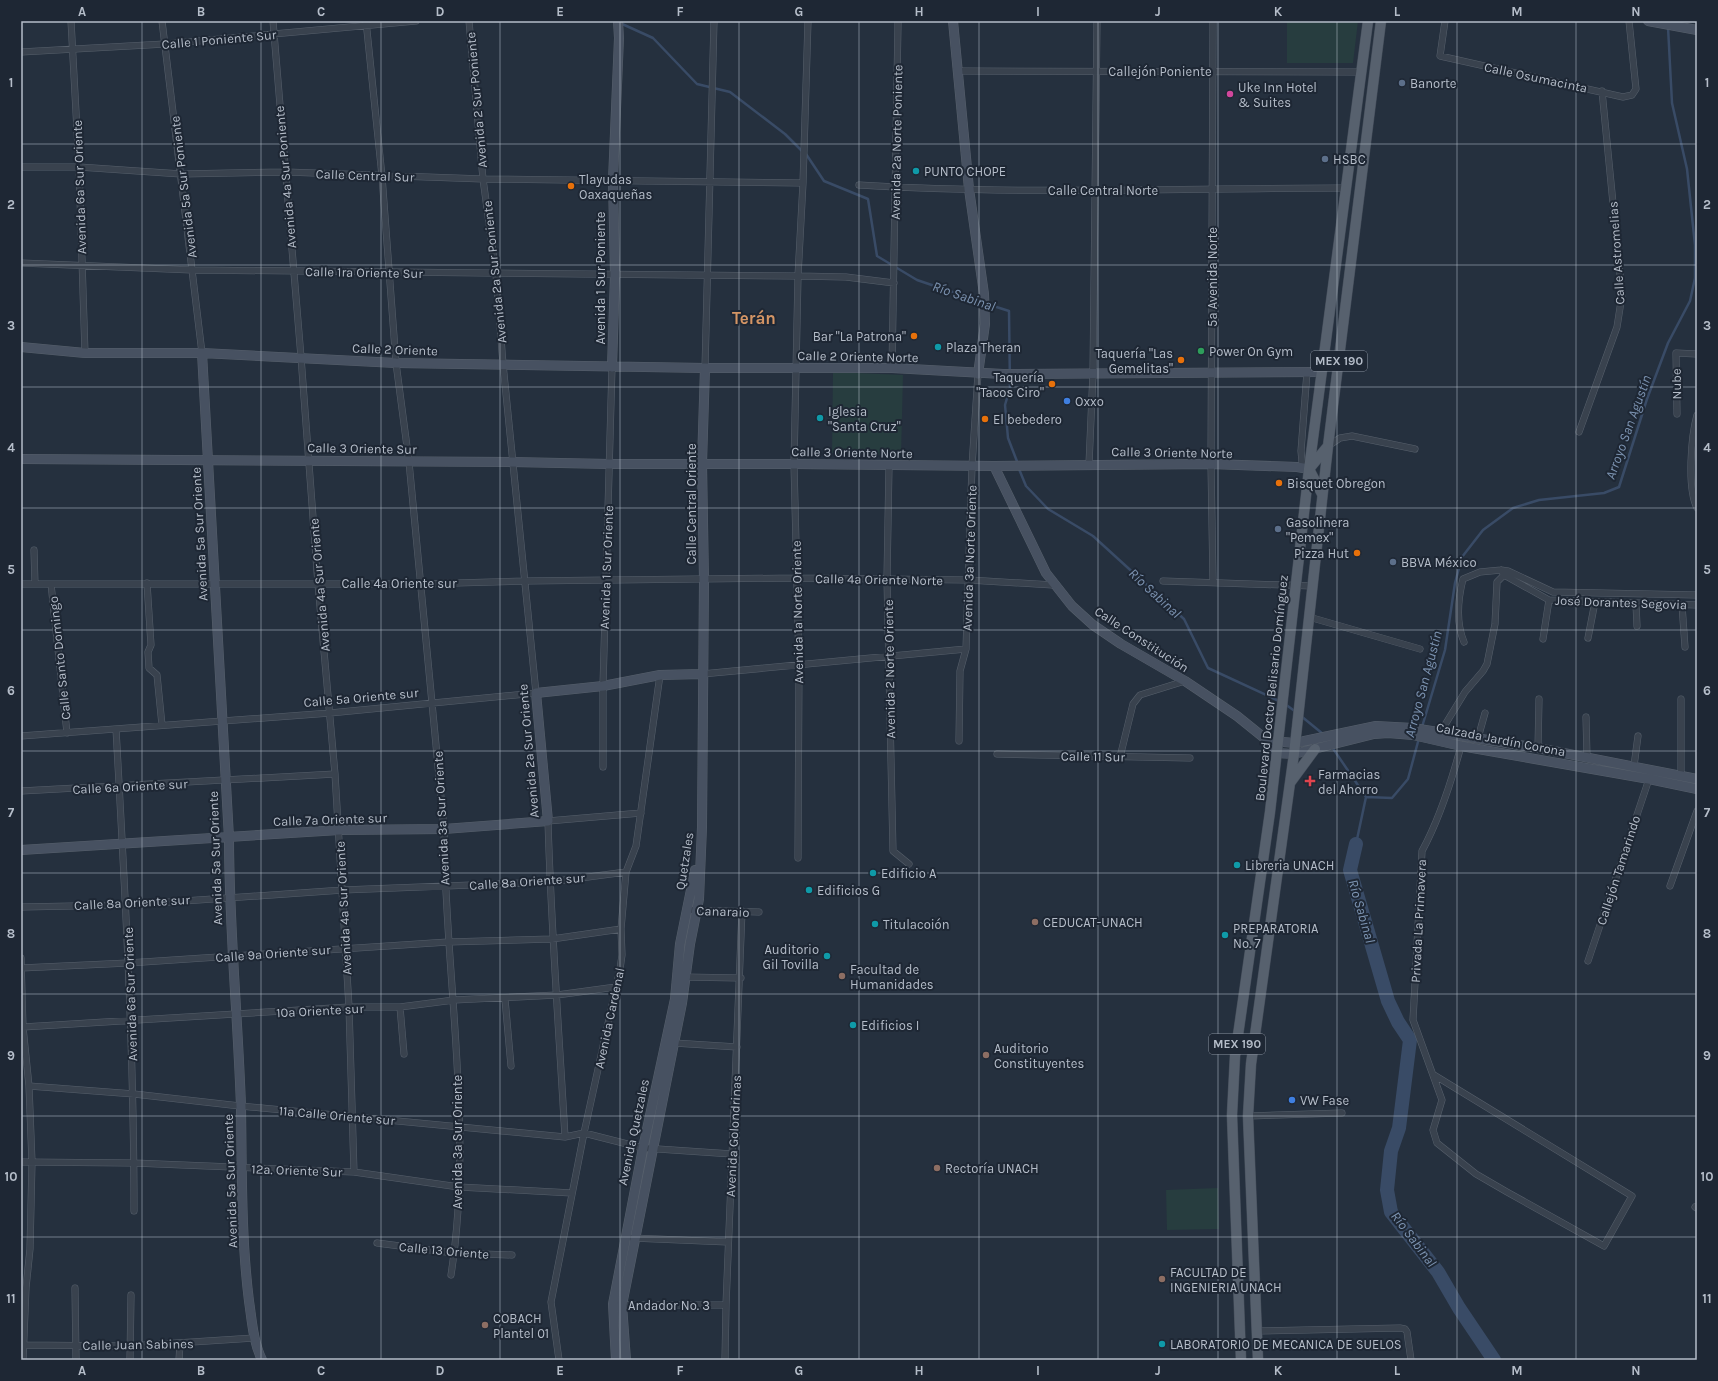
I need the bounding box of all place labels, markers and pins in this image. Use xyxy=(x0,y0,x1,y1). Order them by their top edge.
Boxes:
place label: Banorte xyxy=(1410,76,1457,91)
marker: Banorte xyxy=(1397,78,1407,88)
place label: Uke Inn Hotel & Suites xyxy=(1238,80,1317,110)
marker: Uke Inn Hotel & Suites xyxy=(1225,89,1235,99)
place label: HSBC xyxy=(1333,152,1366,167)
marker: HSBC xyxy=(1320,154,1330,164)
place label: PUNTO CHOPE xyxy=(924,164,1006,179)
marker: PUNTO CHOPE xyxy=(911,166,921,176)
place label: Tlayudas Oaxaqueñas xyxy=(579,172,653,203)
marker: Tlayudas Oaxaqueñas xyxy=(566,181,576,191)
place label: Bar "La Patrona" xyxy=(813,329,906,344)
marker: Bar "La Patrona" xyxy=(909,331,919,341)
place label: Plaza Theran xyxy=(946,340,1021,355)
marker: Plaza Theran xyxy=(933,342,943,352)
place label: Power On Gym xyxy=(1209,344,1293,359)
place label: Taquería "Las Gemelitas" xyxy=(1095,346,1173,376)
marker: Power On Gym xyxy=(1196,346,1206,356)
marker: Taquería "Las Gemelitas" xyxy=(1176,355,1186,365)
place label: Taquería "Tacos Ciro" xyxy=(976,370,1044,400)
marker: Taquería "Tacos Ciro" xyxy=(1047,379,1057,389)
place label: Oxxo xyxy=(1075,394,1104,409)
marker: Oxxo xyxy=(1062,396,1072,406)
place label: Iglesia "Santa Cruz" xyxy=(828,404,901,434)
place label: El bebedero xyxy=(993,412,1062,427)
marker: Iglesia "Santa Cruz" xyxy=(815,413,825,423)
marker: El bebedero xyxy=(980,414,990,424)
place label: Bisquet Obregon xyxy=(1287,476,1386,492)
marker: Bisquet Obregon xyxy=(1274,478,1284,488)
place label: Gasolinera "Pemex" xyxy=(1286,515,1349,545)
marker: Gasolinera "Pemex" xyxy=(1273,524,1283,534)
place label: Pizza Hut xyxy=(1294,546,1349,561)
marker: Pizza Hut xyxy=(1352,548,1362,558)
place label: BBVA México xyxy=(1401,555,1477,570)
marker: BBVA México xyxy=(1388,557,1398,567)
place label: Farmacias del Ahorro xyxy=(1318,767,1380,797)
marker: Farmacias del Ahorro xyxy=(1305,776,1315,786)
place label: Libreria UNACH xyxy=(1245,858,1334,873)
marker: Libreria UNACH xyxy=(1232,860,1242,870)
place label: Edificio A xyxy=(881,866,937,881)
marker: Edificio A xyxy=(868,868,878,878)
place label: Edificios G xyxy=(817,883,880,898)
marker: Edificios G xyxy=(804,885,814,895)
place label: CEDUCAT-UNACH xyxy=(1043,915,1143,930)
place label: Titulacoión xyxy=(883,917,950,932)
marker: CEDUCAT-UNACH xyxy=(1030,917,1040,927)
marker: Titulacoión xyxy=(870,919,880,929)
place label: PREPARATORIA No. 7 xyxy=(1233,921,1319,951)
marker: PREPARATORIA No. 7 xyxy=(1220,930,1230,940)
place label: Auditorio Gil Tovilla xyxy=(763,942,819,972)
marker: Auditorio Gil Tovilla xyxy=(822,951,832,961)
place label: Facultad de Humanidades xyxy=(850,962,934,992)
marker: Facultad de Humanidades xyxy=(837,971,847,981)
place label: Edificios I xyxy=(861,1018,919,1033)
marker: Edificios I xyxy=(848,1020,858,1030)
place label: Auditorio Constituyentes xyxy=(994,1041,1084,1071)
marker: Auditorio Constituyentes xyxy=(981,1050,991,1060)
place label: VW Fase xyxy=(1300,1093,1350,1108)
marker: VW Fase xyxy=(1287,1095,1297,1105)
place label: Rectoría UNACH xyxy=(945,1161,1039,1176)
marker: Rectoría UNACH xyxy=(932,1163,942,1173)
place label: FACULTAD DE INGENIERIA UNACH xyxy=(1170,1265,1282,1295)
marker: FACULTAD DE INGENIERIA UNACH xyxy=(1157,1274,1167,1284)
place label: COBACH Plantel 01 xyxy=(493,1311,549,1341)
marker: COBACH Plantel 01 xyxy=(480,1320,490,1330)
place label: LABORATORIO DE MECANICA DE SUELOS xyxy=(1170,1337,1402,1352)
marker: LABORATORIO DE MECANICA DE SUELOS xyxy=(1157,1339,1167,1349)

